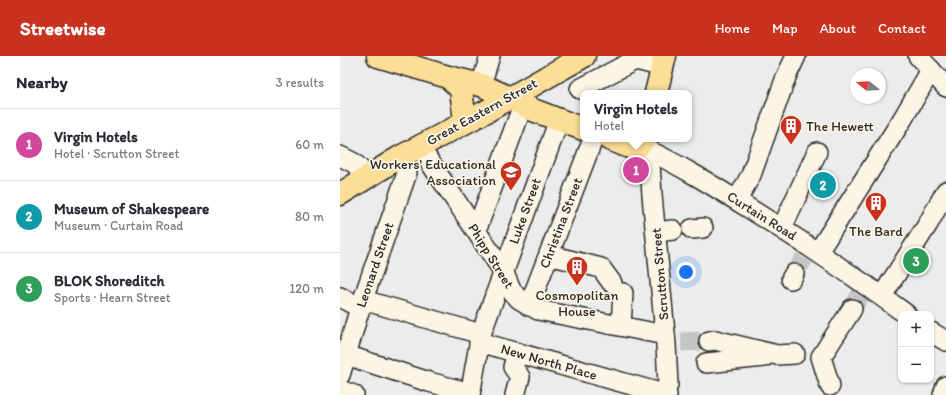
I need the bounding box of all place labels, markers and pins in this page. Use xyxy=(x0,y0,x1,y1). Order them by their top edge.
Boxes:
building icon: The Hewett xyxy=(778,113,804,146)
place label: The Hewett xyxy=(806,118,874,135)
pin: 1 xyxy=(623,155,649,185)
place label: Workers' Educational Association xyxy=(370,156,497,189)
school or university icon: Workers' Educational Association xyxy=(498,159,524,192)
pin: 2 xyxy=(810,170,836,200)
building icon: The Bard xyxy=(863,190,889,223)
place label: The Bard xyxy=(849,223,903,240)
pin: 3 xyxy=(903,246,929,276)
building icon: Cosmopolitan House xyxy=(564,254,590,287)
place label: Cosmopolitan House xyxy=(536,287,619,320)

